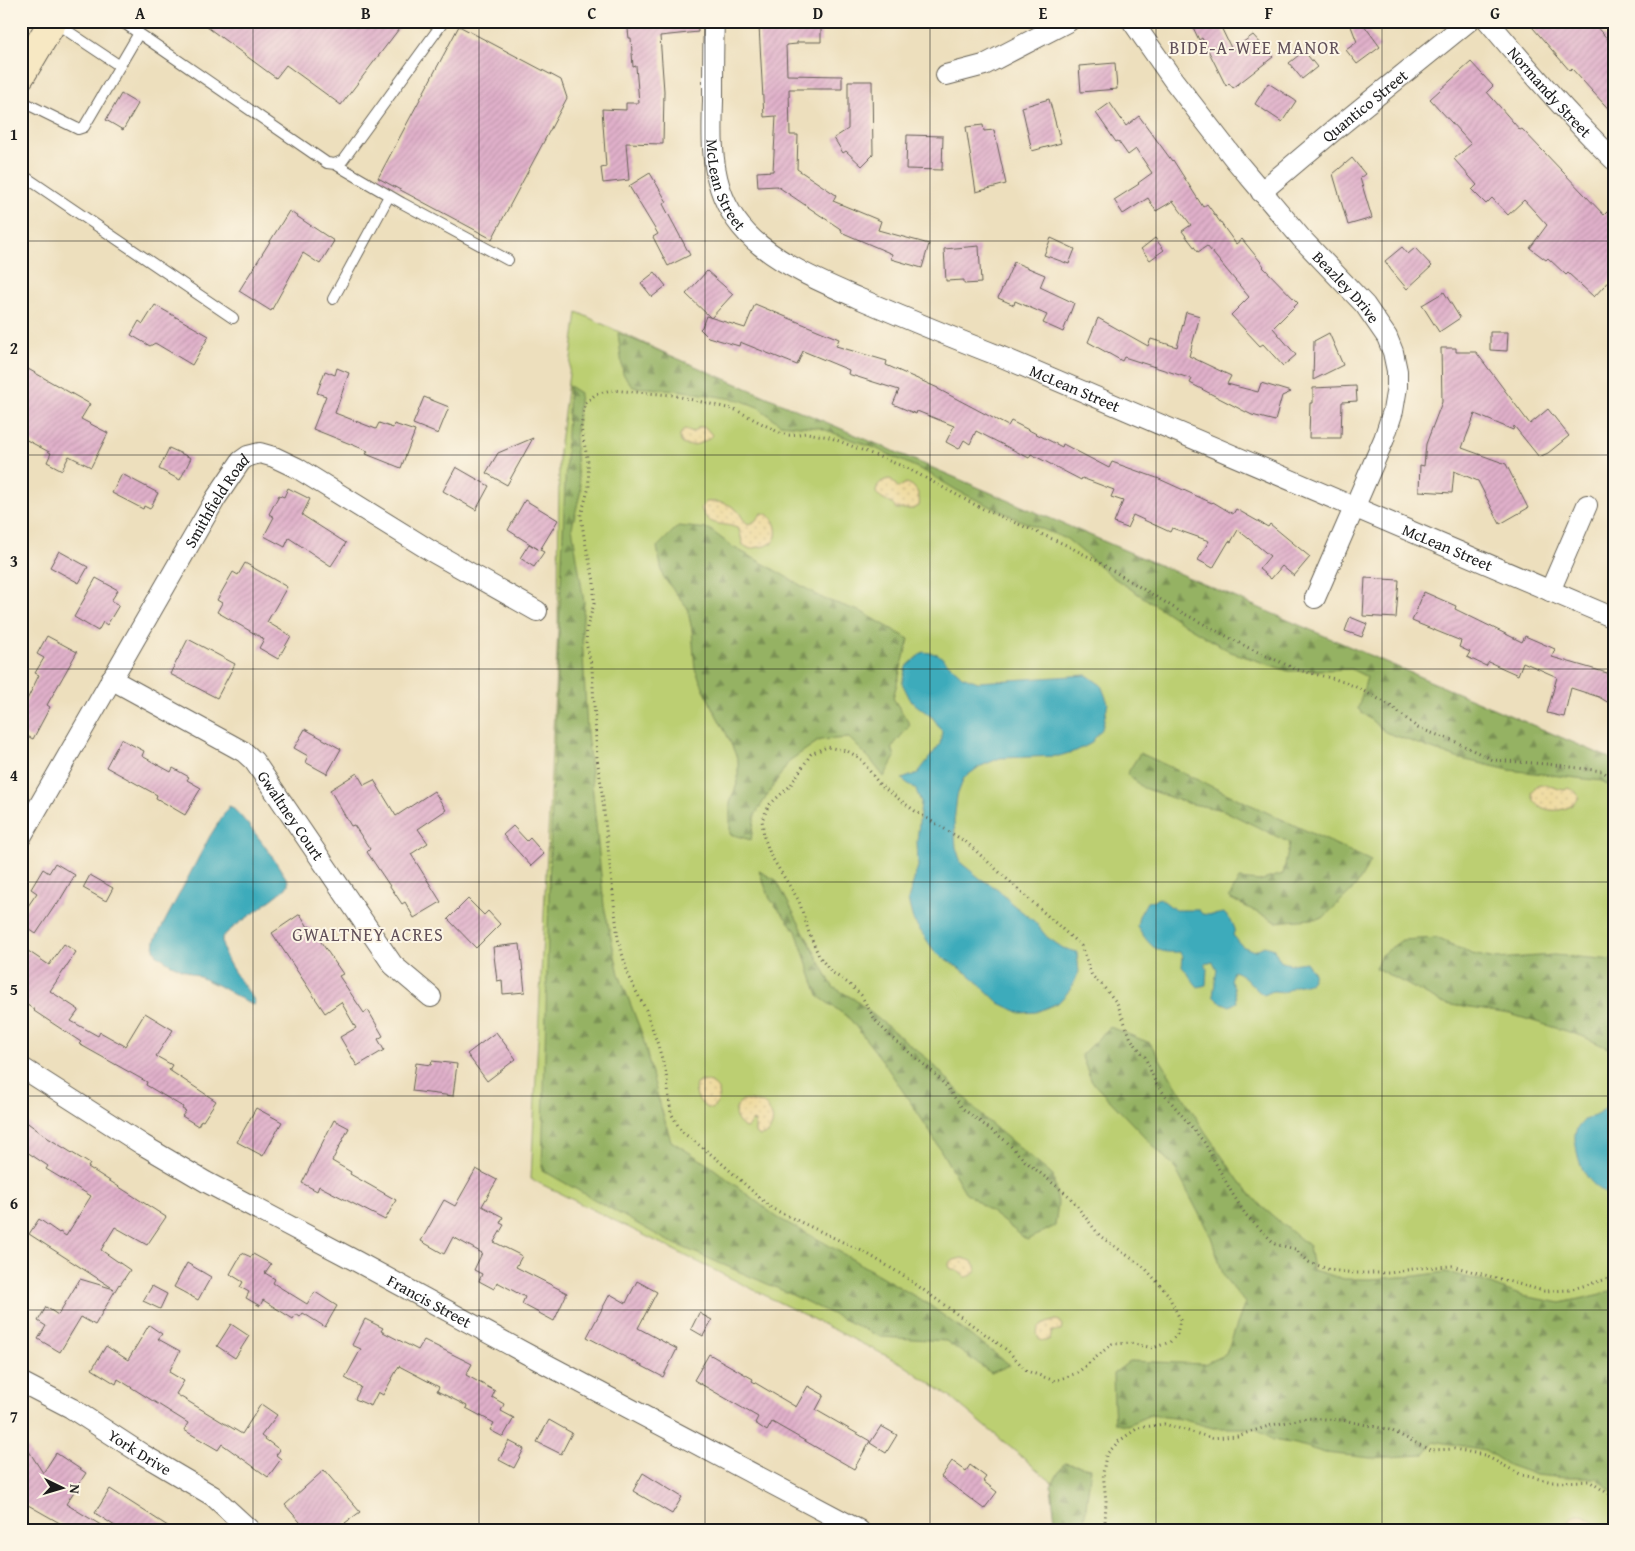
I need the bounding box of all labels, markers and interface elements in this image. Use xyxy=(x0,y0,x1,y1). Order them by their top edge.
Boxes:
text: A xyxy=(135,1,146,25)
text: B xyxy=(361,1,371,25)
text: C xyxy=(587,1,597,25)
text: D xyxy=(813,1,823,25)
text: E xyxy=(1039,1,1048,25)
text: F xyxy=(1265,1,1273,25)
text: G xyxy=(1490,1,1500,25)
district label: BIDE-A-WEE MANOR xyxy=(1169,34,1341,61)
street label: Normandy Street xyxy=(1502,41,1598,143)
street label: Quantico Street xyxy=(1317,63,1413,148)
text: 1 xyxy=(10,122,18,146)
street label: McLean Street xyxy=(700,138,752,236)
street label: Beazley Drive xyxy=(1307,245,1386,328)
text: 2 xyxy=(10,336,18,360)
street label: McLean Street xyxy=(1026,358,1124,418)
street label: Smithfield Road xyxy=(178,447,254,552)
street label: McLean Street xyxy=(1399,517,1497,577)
text: 3 xyxy=(10,549,18,573)
text: 4 xyxy=(10,763,18,787)
street label: Gwaltney Court xyxy=(252,766,330,865)
district label: GWALTNEY ACRES xyxy=(292,921,444,948)
text: 5 xyxy=(10,977,18,1001)
text: 6 xyxy=(10,1191,18,1215)
street label: Francis Street xyxy=(383,1268,476,1334)
text: 7 xyxy=(10,1404,18,1428)
street label: York Drive xyxy=(103,1423,176,1481)
north arrow xyxy=(38,1464,88,1514)
text: N xyxy=(65,1484,85,1495)

